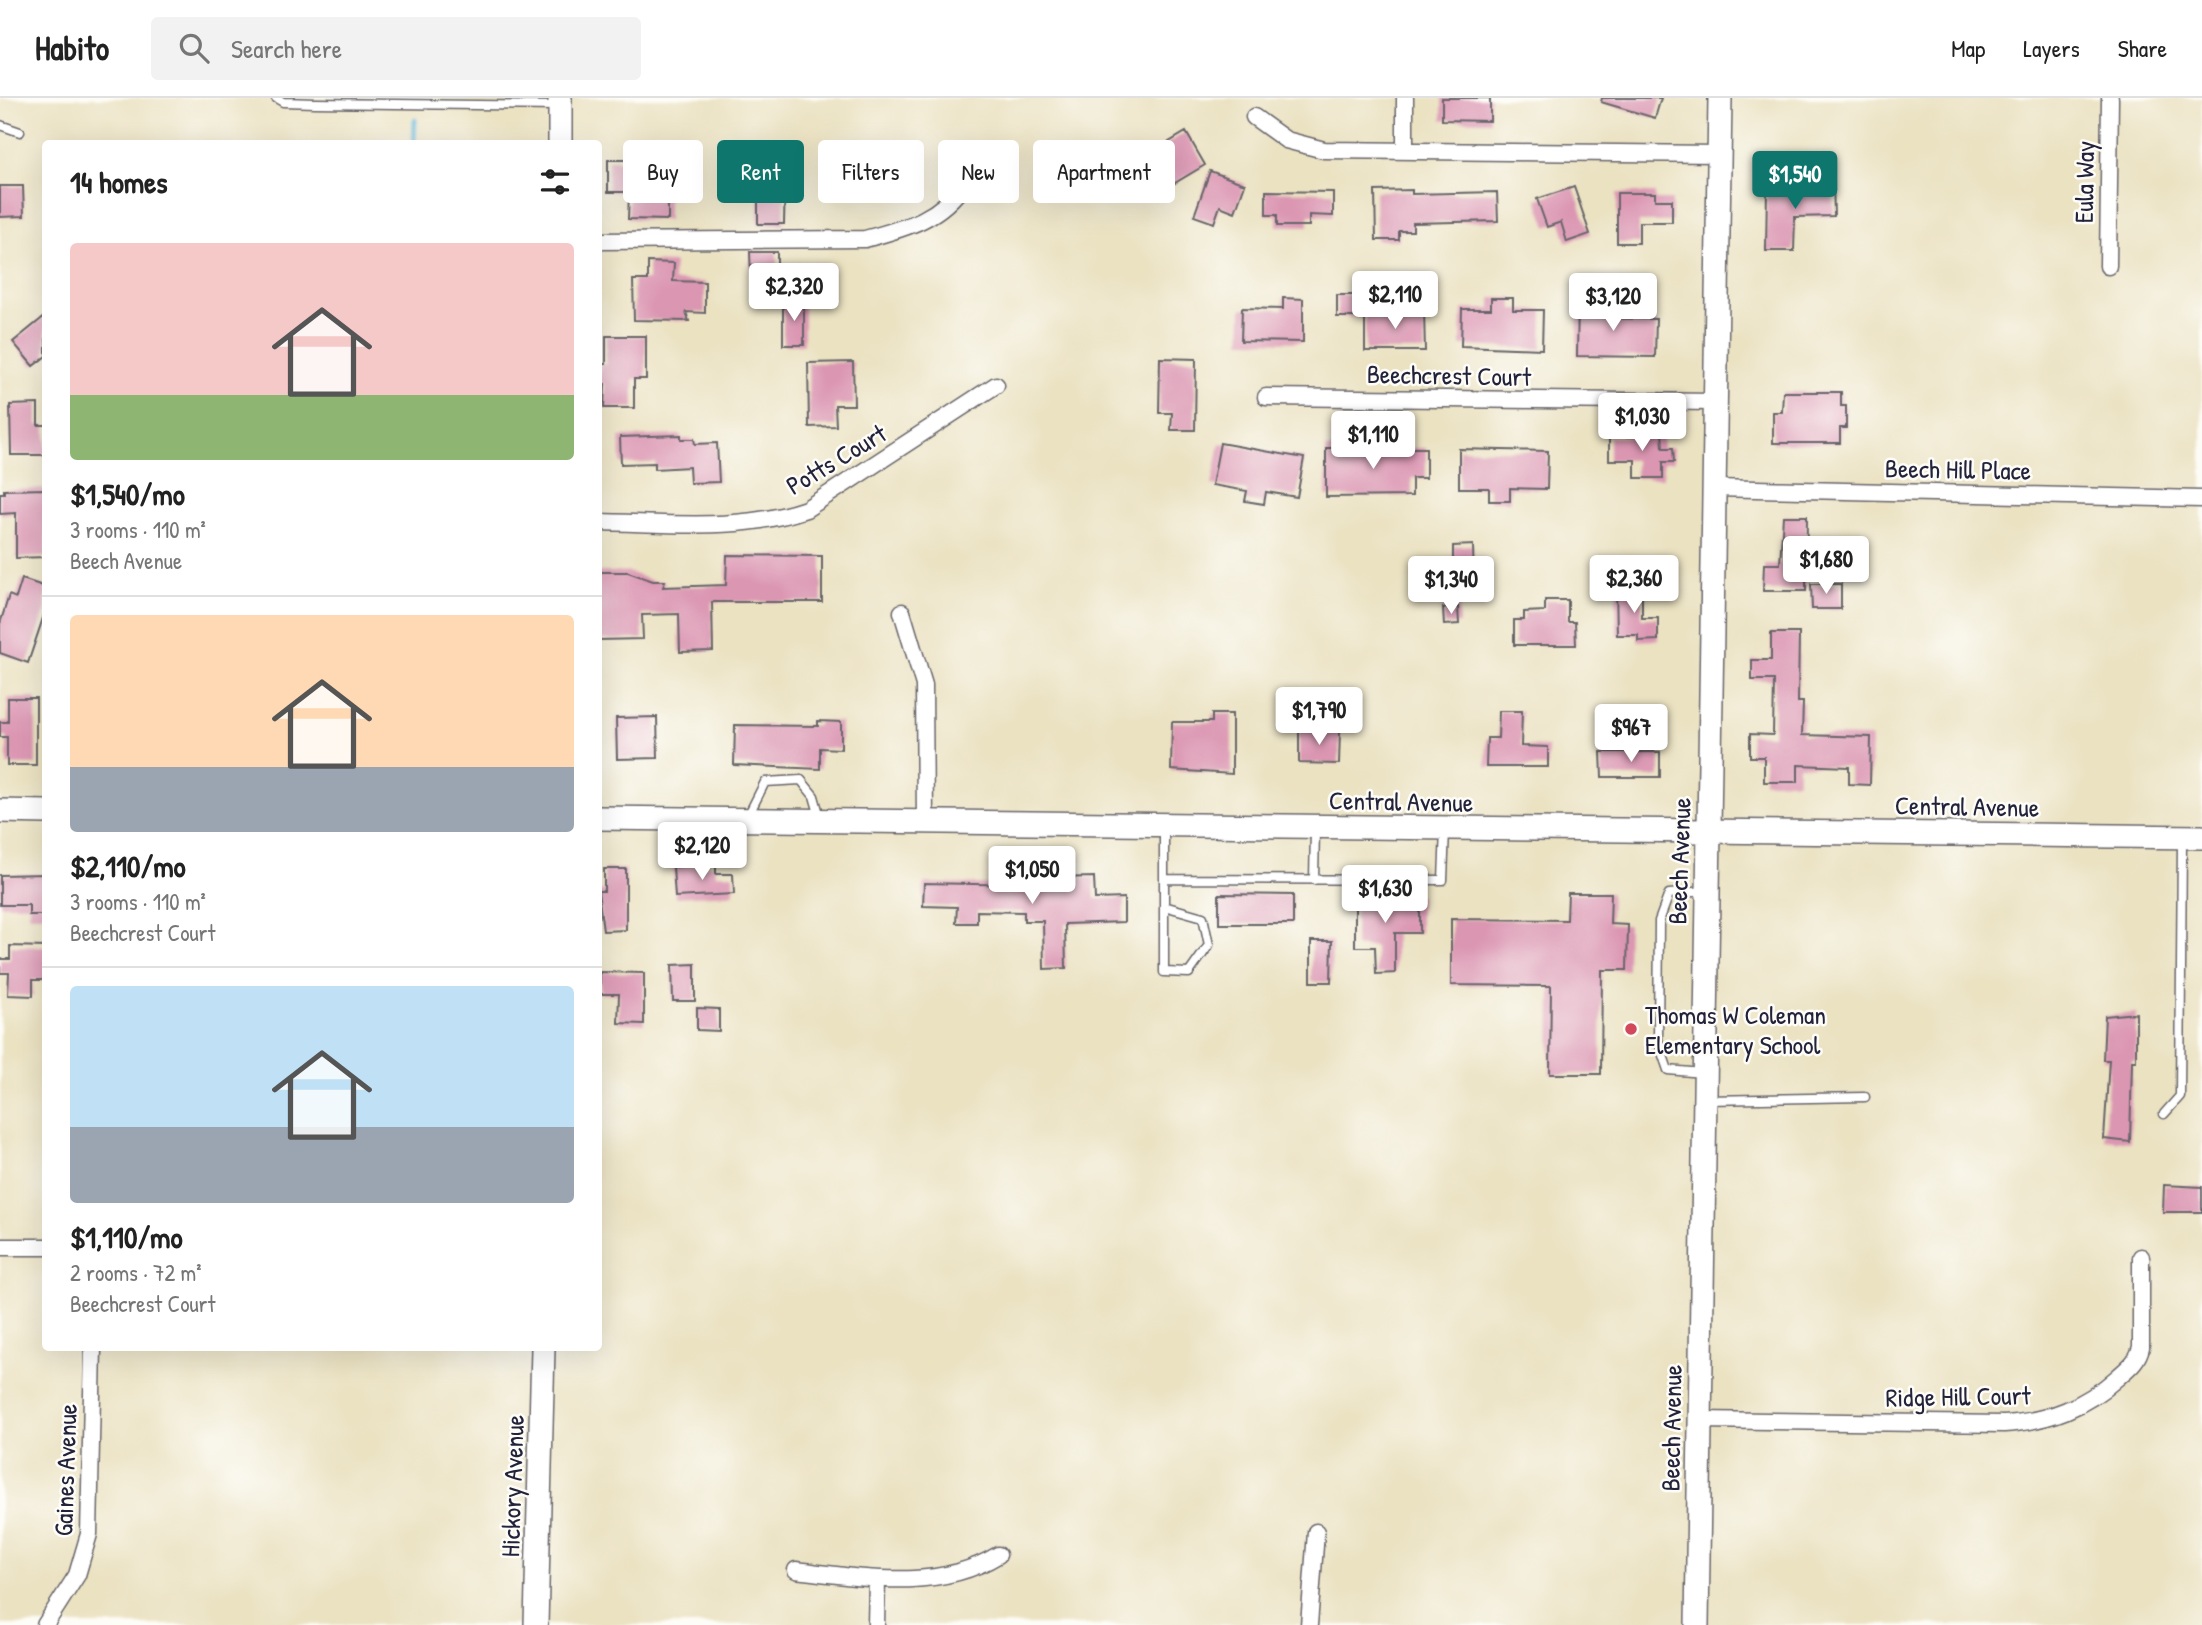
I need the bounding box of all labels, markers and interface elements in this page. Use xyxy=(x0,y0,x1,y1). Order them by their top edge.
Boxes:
search box xyxy=(151,17,641,80)
text: Habito xyxy=(35,26,109,70)
icon: search xyxy=(175,29,213,67)
text: Search here xyxy=(231,31,342,66)
text: Map xyxy=(1951,32,1985,64)
text: Layers xyxy=(2023,32,2080,64)
text: Share xyxy=(2118,32,2167,64)
chip: Buy xyxy=(623,140,703,203)
chip: Rent xyxy=(717,140,804,203)
chip: Filters xyxy=(818,140,924,203)
chip: New xyxy=(938,140,1019,203)
chip: Apartment xyxy=(1033,140,1175,203)
street label: Eula Way xyxy=(2066,141,2102,223)
pin: $1,540 xyxy=(1738,152,1852,211)
text: $1,540 xyxy=(1768,158,1822,189)
text: 14 homes xyxy=(70,162,168,202)
icon: filters xyxy=(536,163,574,201)
pin: $2,320 xyxy=(737,264,851,323)
text: $2,320 xyxy=(765,270,823,301)
pin: $2,110 xyxy=(1338,272,1452,331)
pin: $3,120 xyxy=(1556,274,1670,333)
text: $2,110 xyxy=(1368,278,1422,309)
text: $3,120 xyxy=(1585,280,1641,311)
icon: home xyxy=(259,289,385,415)
street label: Beechcrest Court xyxy=(1367,356,1533,394)
pin: $1,030 xyxy=(1585,394,1699,453)
text: $1,030 xyxy=(1614,400,1670,431)
pin: $1,110 xyxy=(1316,412,1430,471)
street label: Potts Court xyxy=(779,415,893,503)
text: $1,110 xyxy=(1347,418,1399,449)
street label: Beech Hill Place xyxy=(1885,450,2031,488)
text: $1,540/mo xyxy=(70,474,185,514)
text: 3 rooms · 110 m² xyxy=(70,514,206,545)
pin: $1,680 xyxy=(1769,536,1883,596)
text: $1,680 xyxy=(1799,543,1853,574)
text: Beech Avenue xyxy=(70,545,182,576)
pin: $1,340 xyxy=(1394,556,1508,616)
pin: $2,360 xyxy=(1577,556,1691,615)
text: $2,360 xyxy=(1606,562,1662,593)
text: $1,340 xyxy=(1424,563,1478,594)
icon: home xyxy=(259,661,385,787)
pin: $1,790 xyxy=(1262,688,1376,747)
text: $1,790 xyxy=(1292,694,1346,725)
pin: $967 xyxy=(1590,704,1672,764)
text: $967 xyxy=(1611,711,1651,742)
street label: Central Avenue xyxy=(1329,782,1473,820)
street label: Central Avenue xyxy=(1895,787,2039,825)
street label: Beech Avenue xyxy=(1659,797,1699,925)
pin: $2,120 xyxy=(645,822,759,882)
text: $2,120 xyxy=(674,829,730,860)
text: $2,110/mo xyxy=(70,846,186,886)
pin: $1,050 xyxy=(975,846,1089,906)
text: $1,050 xyxy=(1005,853,1060,884)
pin: $1,630 xyxy=(1328,866,1442,925)
text: $1,630 xyxy=(1358,872,1412,903)
text: 3 rooms · 110 m² xyxy=(70,886,206,917)
text: Beechcrest Court xyxy=(70,917,215,948)
place label: Thomas W Coleman Elementary School xyxy=(1645,997,1826,1062)
marker: Thomas W Coleman Elementary School xyxy=(1623,1021,1639,1037)
icon: home xyxy=(259,1032,385,1158)
text: $1,110/mo xyxy=(70,1217,183,1257)
text: 2 rooms · 72 m² xyxy=(70,1257,202,1288)
text: Beechcrest Court xyxy=(70,1288,215,1319)
street label: Beech Avenue xyxy=(1652,1364,1690,1492)
street label: Ridge Hill Court xyxy=(1885,1377,2032,1415)
street label: Gaines Avenue xyxy=(45,1403,85,1537)
street label: Hickory Avenue xyxy=(492,1414,532,1558)

